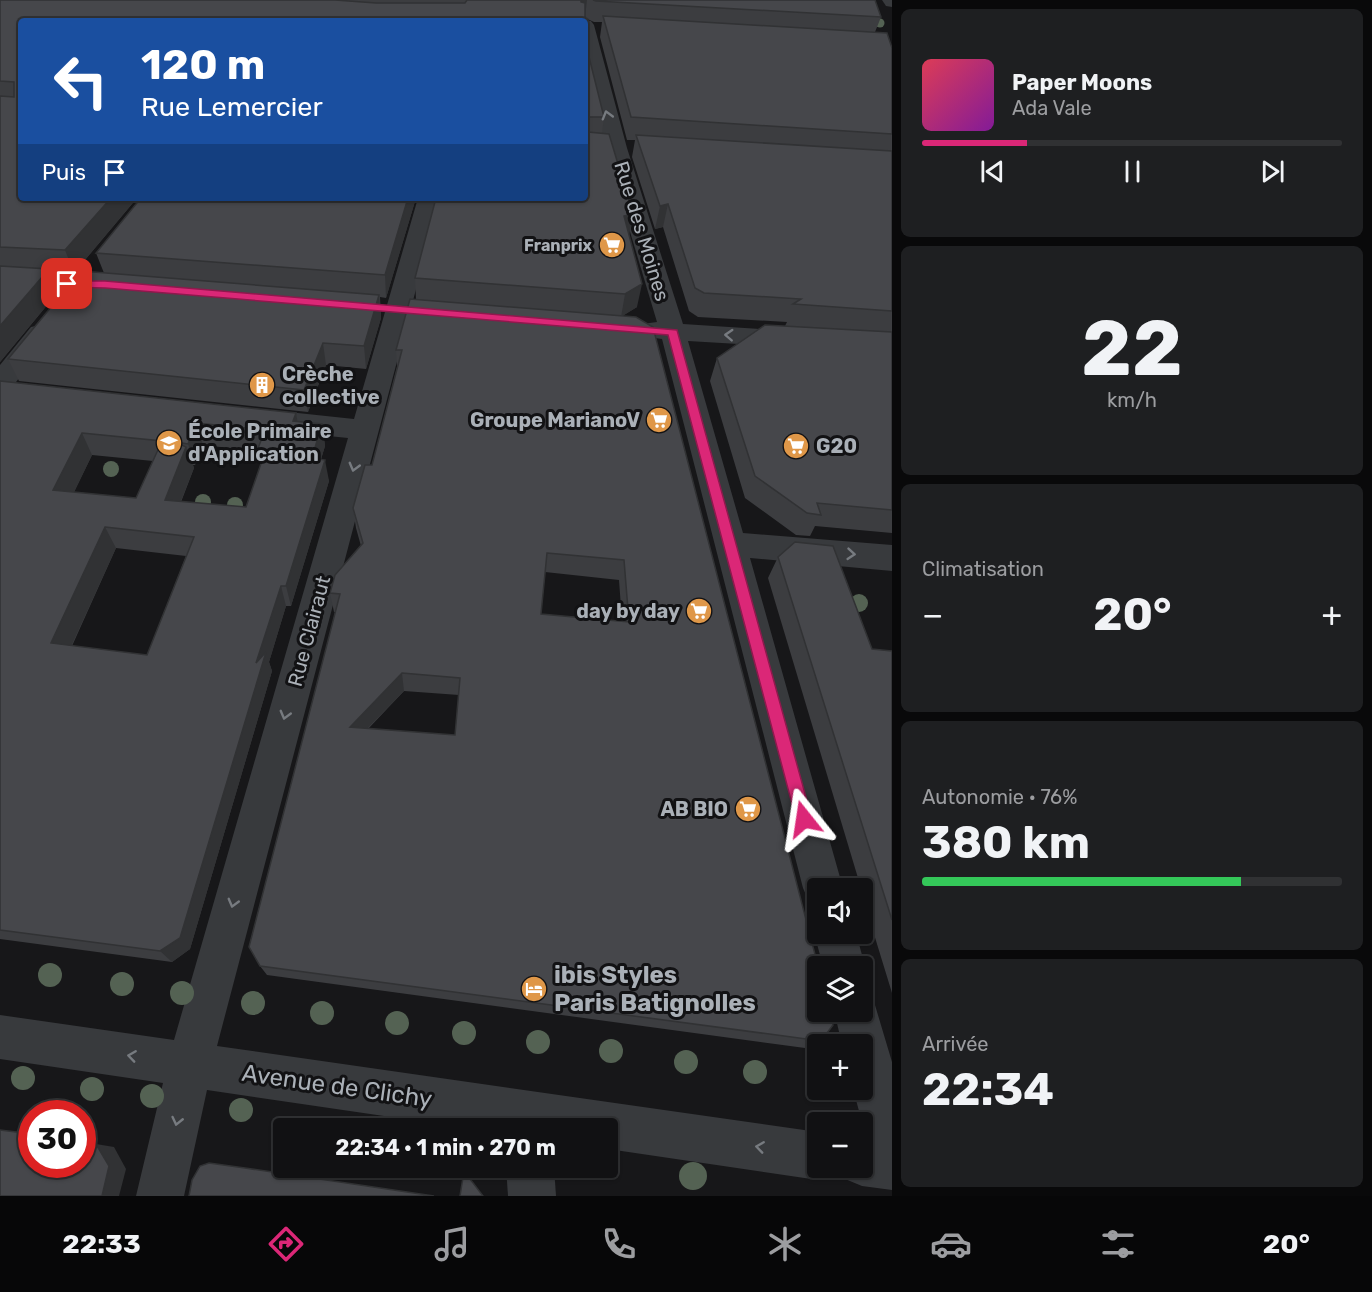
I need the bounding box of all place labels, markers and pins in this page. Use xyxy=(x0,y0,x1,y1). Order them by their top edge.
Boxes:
supermarket icon: Franprix xyxy=(597,230,627,260)
place label: Franprix xyxy=(524,236,593,255)
pin xyxy=(41,258,92,309)
place label: Crèche collective xyxy=(282,362,380,409)
building icon: Crèche collective xyxy=(247,370,277,400)
supermarket icon: Groupe MarianoV xyxy=(644,405,674,435)
place label: Groupe MarianoV xyxy=(470,408,640,432)
place label: École Primaire d'Application xyxy=(188,419,332,466)
school or university icon: École Primaire d'Application xyxy=(154,428,184,458)
supermarket icon: G20 xyxy=(781,431,811,461)
place label: G20 xyxy=(816,434,857,458)
supermarket icon: day by day xyxy=(684,596,714,626)
place label: day by day xyxy=(576,599,680,623)
supermarket icon: AB BIO xyxy=(733,794,763,824)
place label: AB BIO xyxy=(661,797,728,821)
place label: ibis Styles Paris Batignolles xyxy=(554,961,756,1017)
hotel icon: ibis Styles Paris Batignolles xyxy=(519,974,549,1004)

